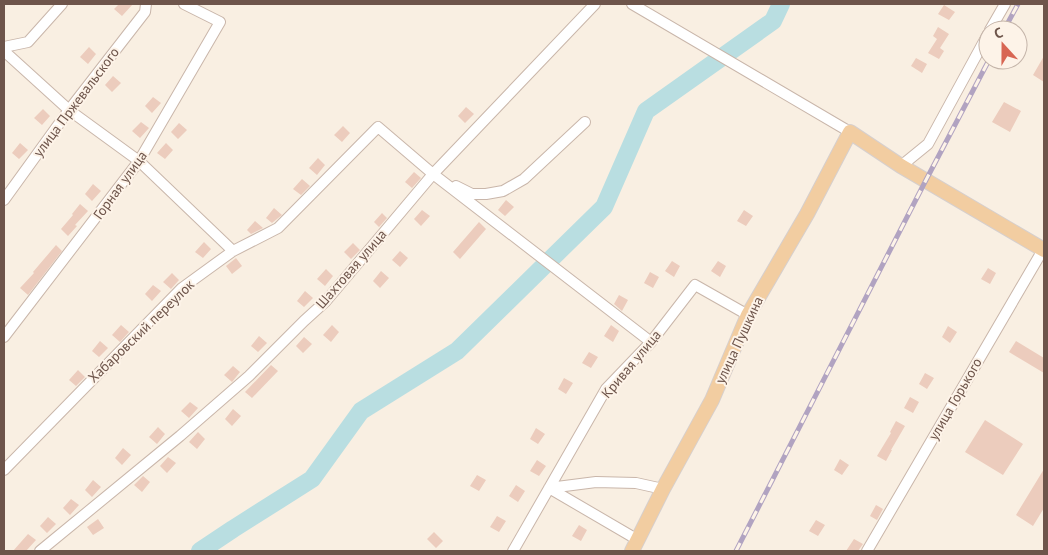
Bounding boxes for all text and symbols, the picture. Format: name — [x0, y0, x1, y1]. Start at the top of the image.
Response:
north arrow — [978, 20, 1028, 70]
text: С — [991, 23, 1005, 43]
street label: улица Пржевальского — [29, 44, 123, 160]
street label: Горная улица — [89, 147, 151, 223]
street label: Шахтовая улица — [312, 226, 390, 312]
street label: Хабаровский переулок — [84, 275, 198, 386]
street label: улица Пушкина — [711, 293, 767, 387]
street label: Кривая улица — [597, 326, 665, 402]
street label: улица Горького — [924, 355, 986, 443]

